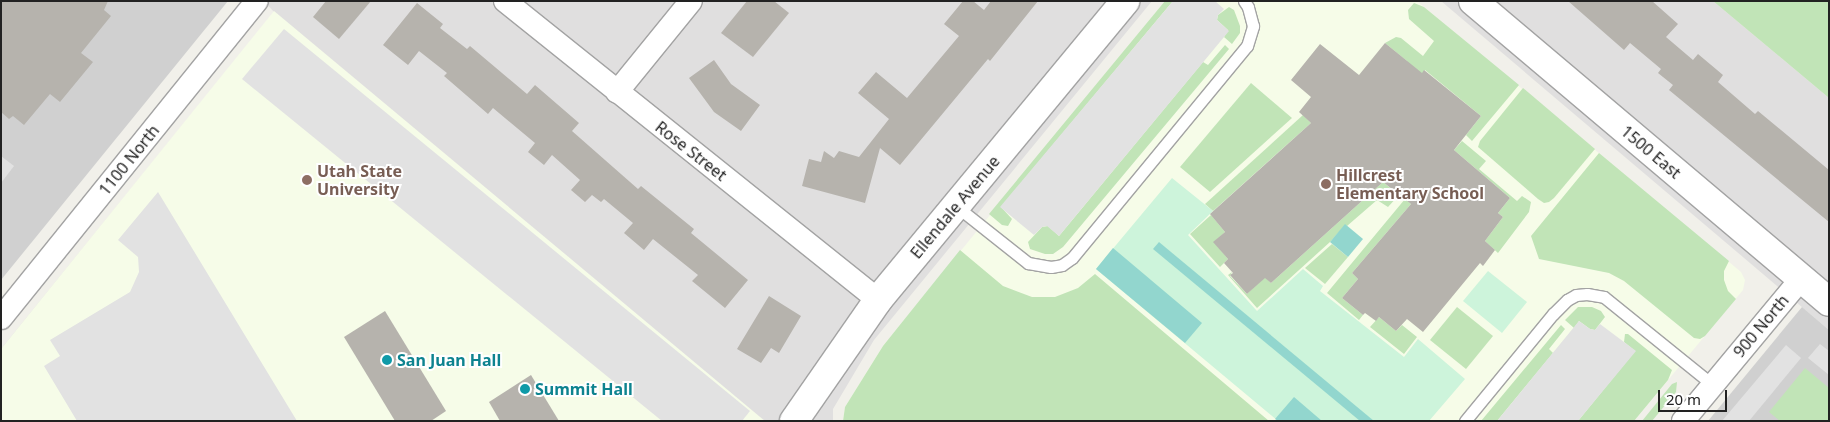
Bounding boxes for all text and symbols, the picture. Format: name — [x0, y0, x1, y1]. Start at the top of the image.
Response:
street label: Rose Street — [652, 117, 730, 185]
street label: 1100 North — [95, 121, 163, 199]
street label: 1500 East — [1617, 121, 1685, 183]
street label: Ellendale Avenue — [906, 152, 1004, 262]
place label: Utah State University — [317, 161, 402, 199]
place label: Hillcrest Elementary School — [1336, 165, 1484, 203]
marker: Utah State University — [301, 174, 313, 186]
marker: Hillcrest Elementary School — [1320, 178, 1332, 190]
street label: 900 North — [1729, 291, 1793, 361]
place label: San Juan Hall — [397, 350, 501, 370]
marker: San Juan Hall — [381, 354, 393, 366]
place label: Summit Hall — [535, 379, 633, 399]
scale bar — [1660, 380, 1729, 412]
marker: Summit Hall — [519, 383, 531, 395]
text: 20 m — [1666, 389, 1701, 409]

